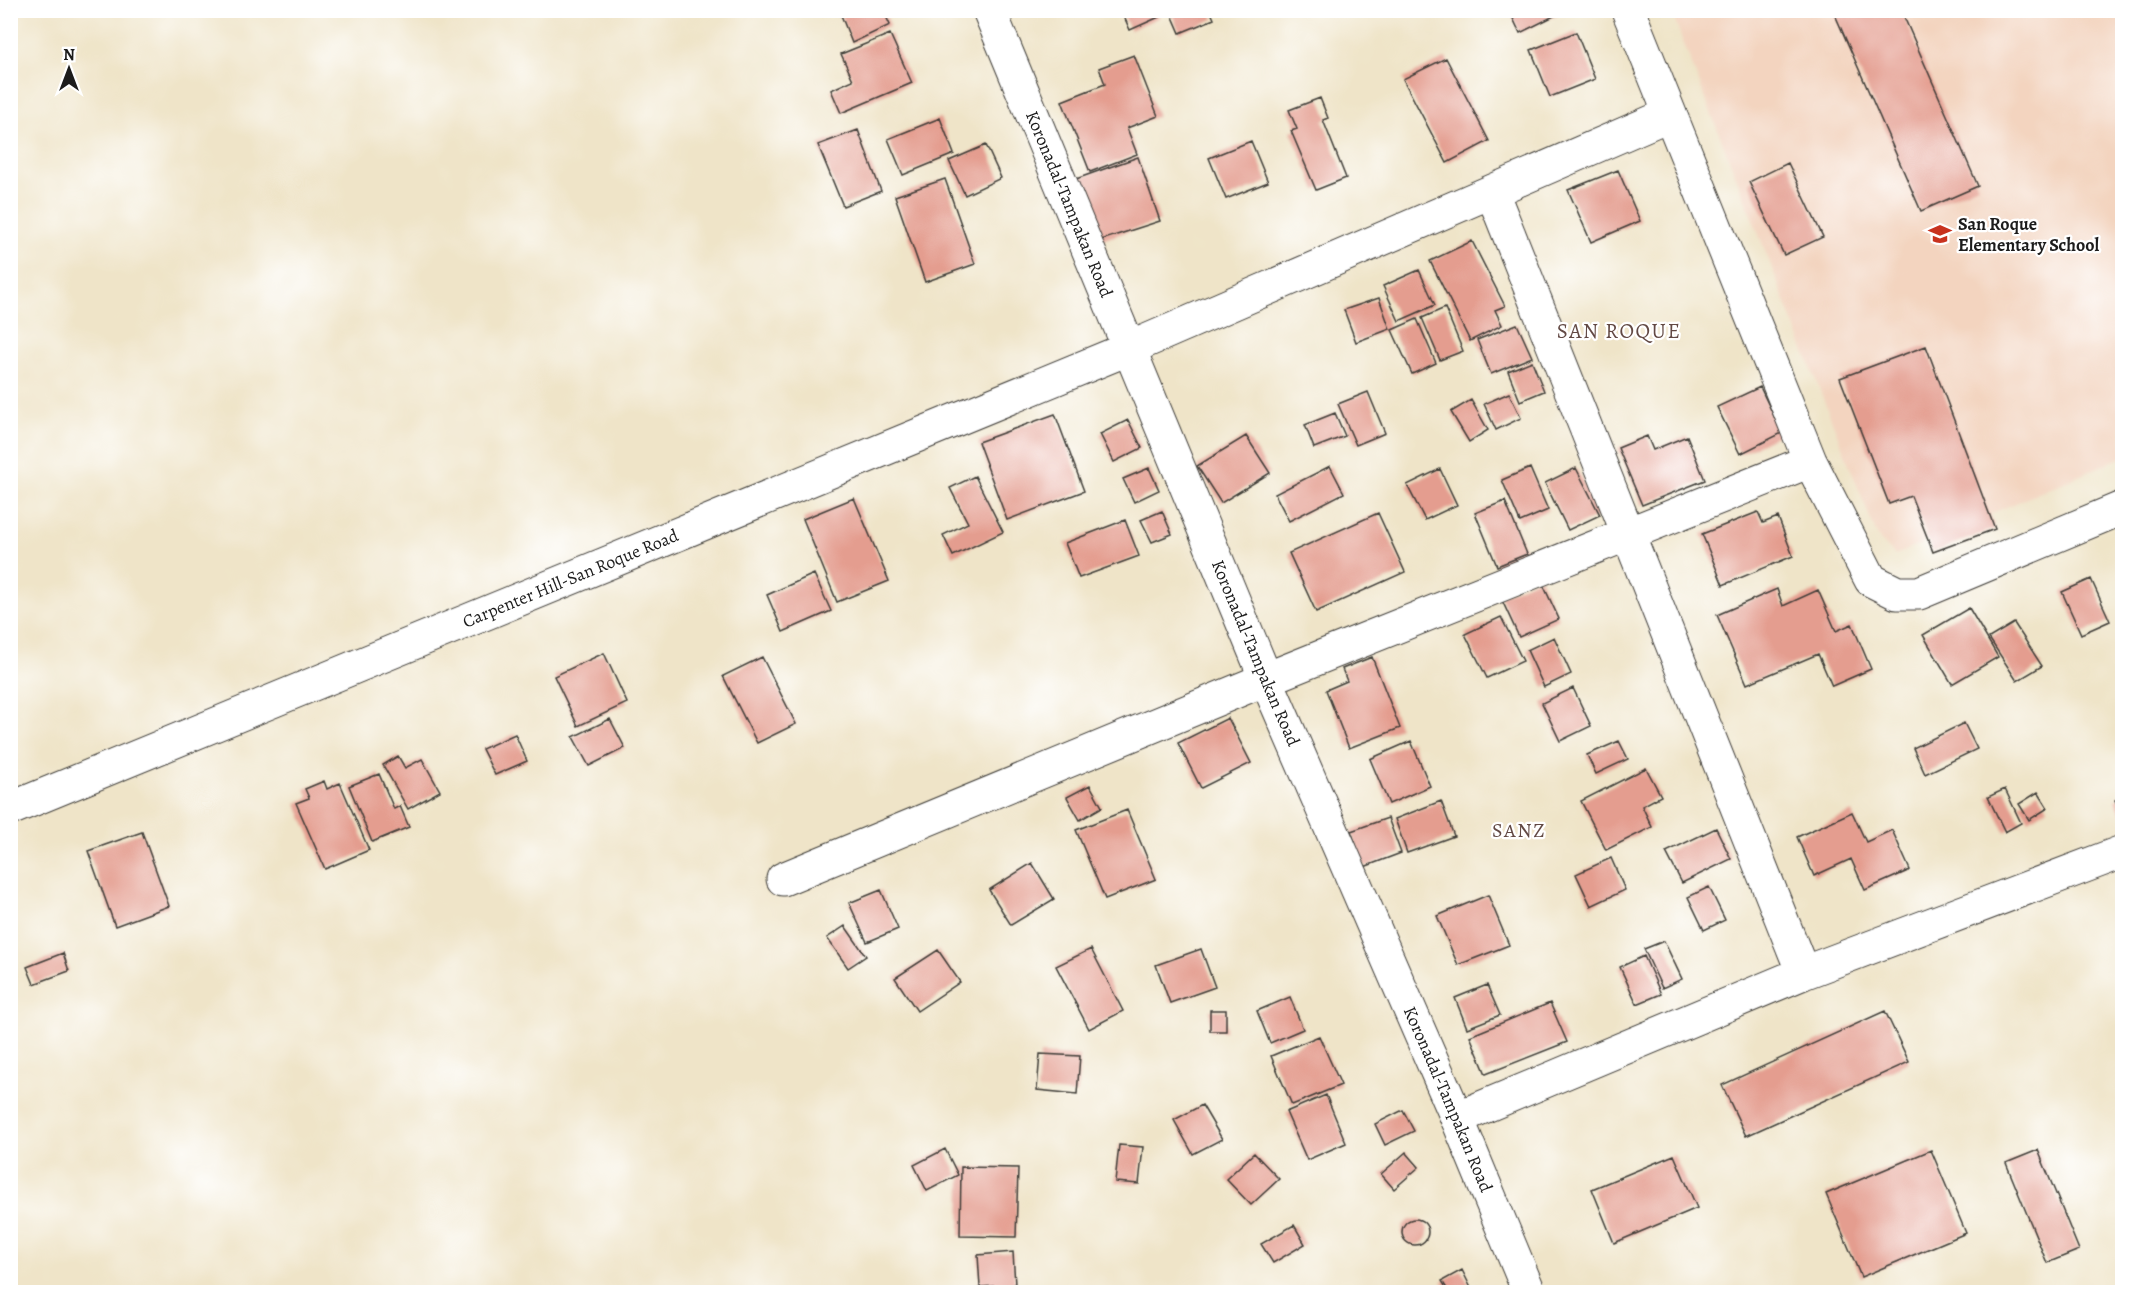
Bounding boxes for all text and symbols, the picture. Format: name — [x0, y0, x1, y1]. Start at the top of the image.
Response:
north arrow — [39, 39, 99, 99]
text: N — [63, 44, 75, 66]
street label: Koronadal-Tampakan Road — [1020, 107, 1119, 301]
place label: San Roque Elementary School — [1958, 212, 2100, 257]
school or university icon: San Roque Elementary School — [1927, 221, 1953, 247]
district label: SAN ROQUE — [1557, 317, 1681, 345]
street label: Carpenter Hill-San Roque Road — [459, 523, 682, 633]
street label: Koronadal-Tampakan Road — [1206, 556, 1306, 750]
district label: SANZ — [1492, 817, 1546, 844]
street label: Koronadal-Tampakan Road — [1398, 1002, 1498, 1196]

